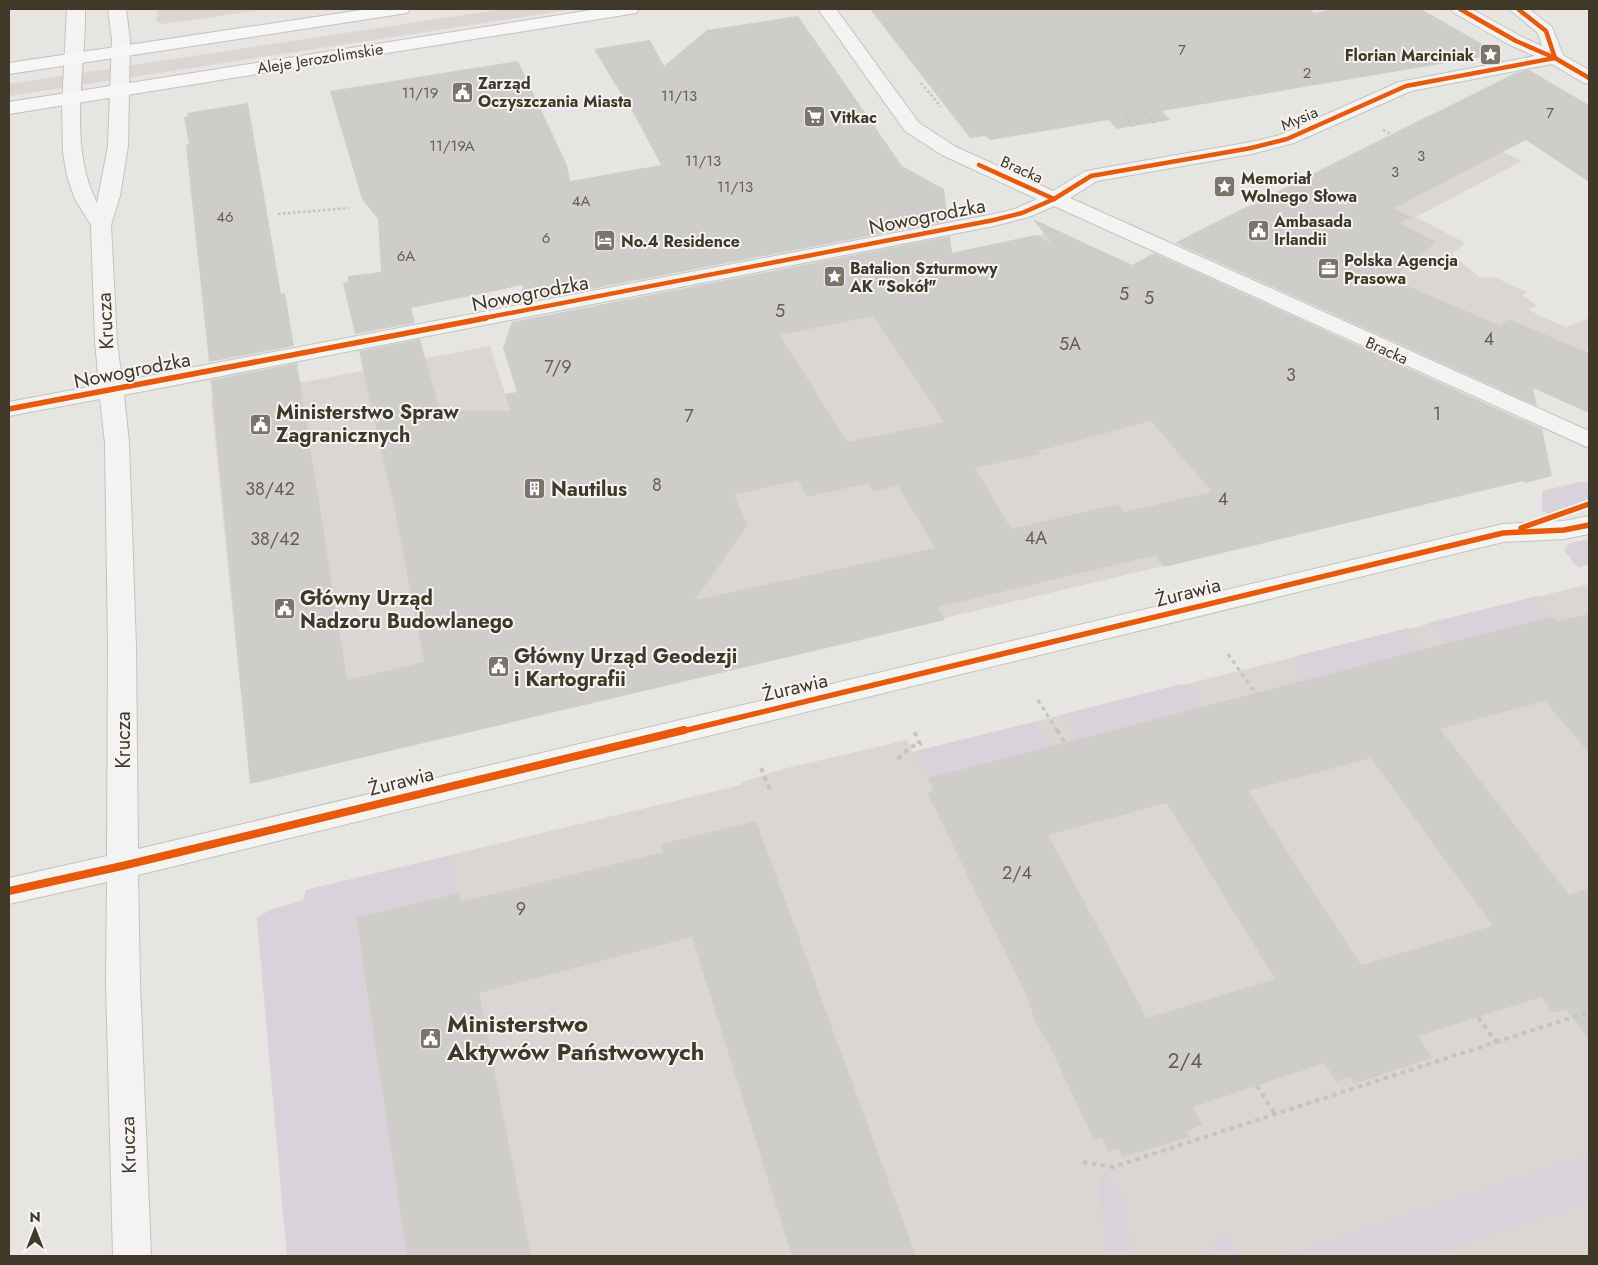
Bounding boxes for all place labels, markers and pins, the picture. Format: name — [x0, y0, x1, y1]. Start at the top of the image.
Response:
place icon: Florian Marciniak — [1478, 43, 1502, 67]
place label: Florian Marciniak — [1345, 44, 1475, 67]
place label: Zarząd Oczyszczania Miasta — [478, 72, 632, 113]
public building icon: Zarząd Oczyszczania Miasta — [450, 80, 474, 104]
supermarket icon: Vitkac — [802, 105, 826, 129]
place label: Vitkac — [829, 106, 877, 129]
place label: Memoriał Wolnego Słowa — [1241, 167, 1357, 208]
place icon: Memoriał Wolnego Słowa — [1213, 175, 1237, 199]
place label: Ambasada Irlandii — [1273, 210, 1352, 251]
public building icon: Ambasada Irlandii — [1246, 218, 1270, 242]
hotel icon: No.4 Residence — [593, 229, 617, 253]
place label: No.4 Residence — [621, 230, 740, 253]
place label: Polska Agencja Prasowa — [1344, 249, 1458, 290]
place label: Batalion Szturmowy AK "Sokół" — [849, 257, 998, 298]
office icon: Polska Agencja Prasowa — [1316, 257, 1340, 281]
place icon: Batalion Szturmowy AK "Sokół" — [822, 265, 846, 289]
place label: Ministerstwo Spraw Zagranicznych — [276, 398, 459, 450]
public building icon: Ministerstwo Spraw Zagranicznych — [248, 412, 272, 436]
place label: Nautilus — [551, 475, 627, 504]
building icon: Nautilus — [523, 477, 547, 501]
place label: Główny Urząd Nadzoru Budowlanego — [300, 584, 514, 636]
public building icon: Główny Urząd Nadzoru Budowlanego — [272, 597, 296, 621]
place label: Główny Urząd Geodezji i Kartografii — [514, 642, 737, 694]
public building icon: Główny Urząd Geodezji i Kartografii — [486, 655, 510, 679]
place label: Ministerstwo Aktywów Państwowych — [446, 1006, 704, 1069]
public building icon: Ministerstwo Aktywów Państwowych — [419, 1026, 443, 1050]

